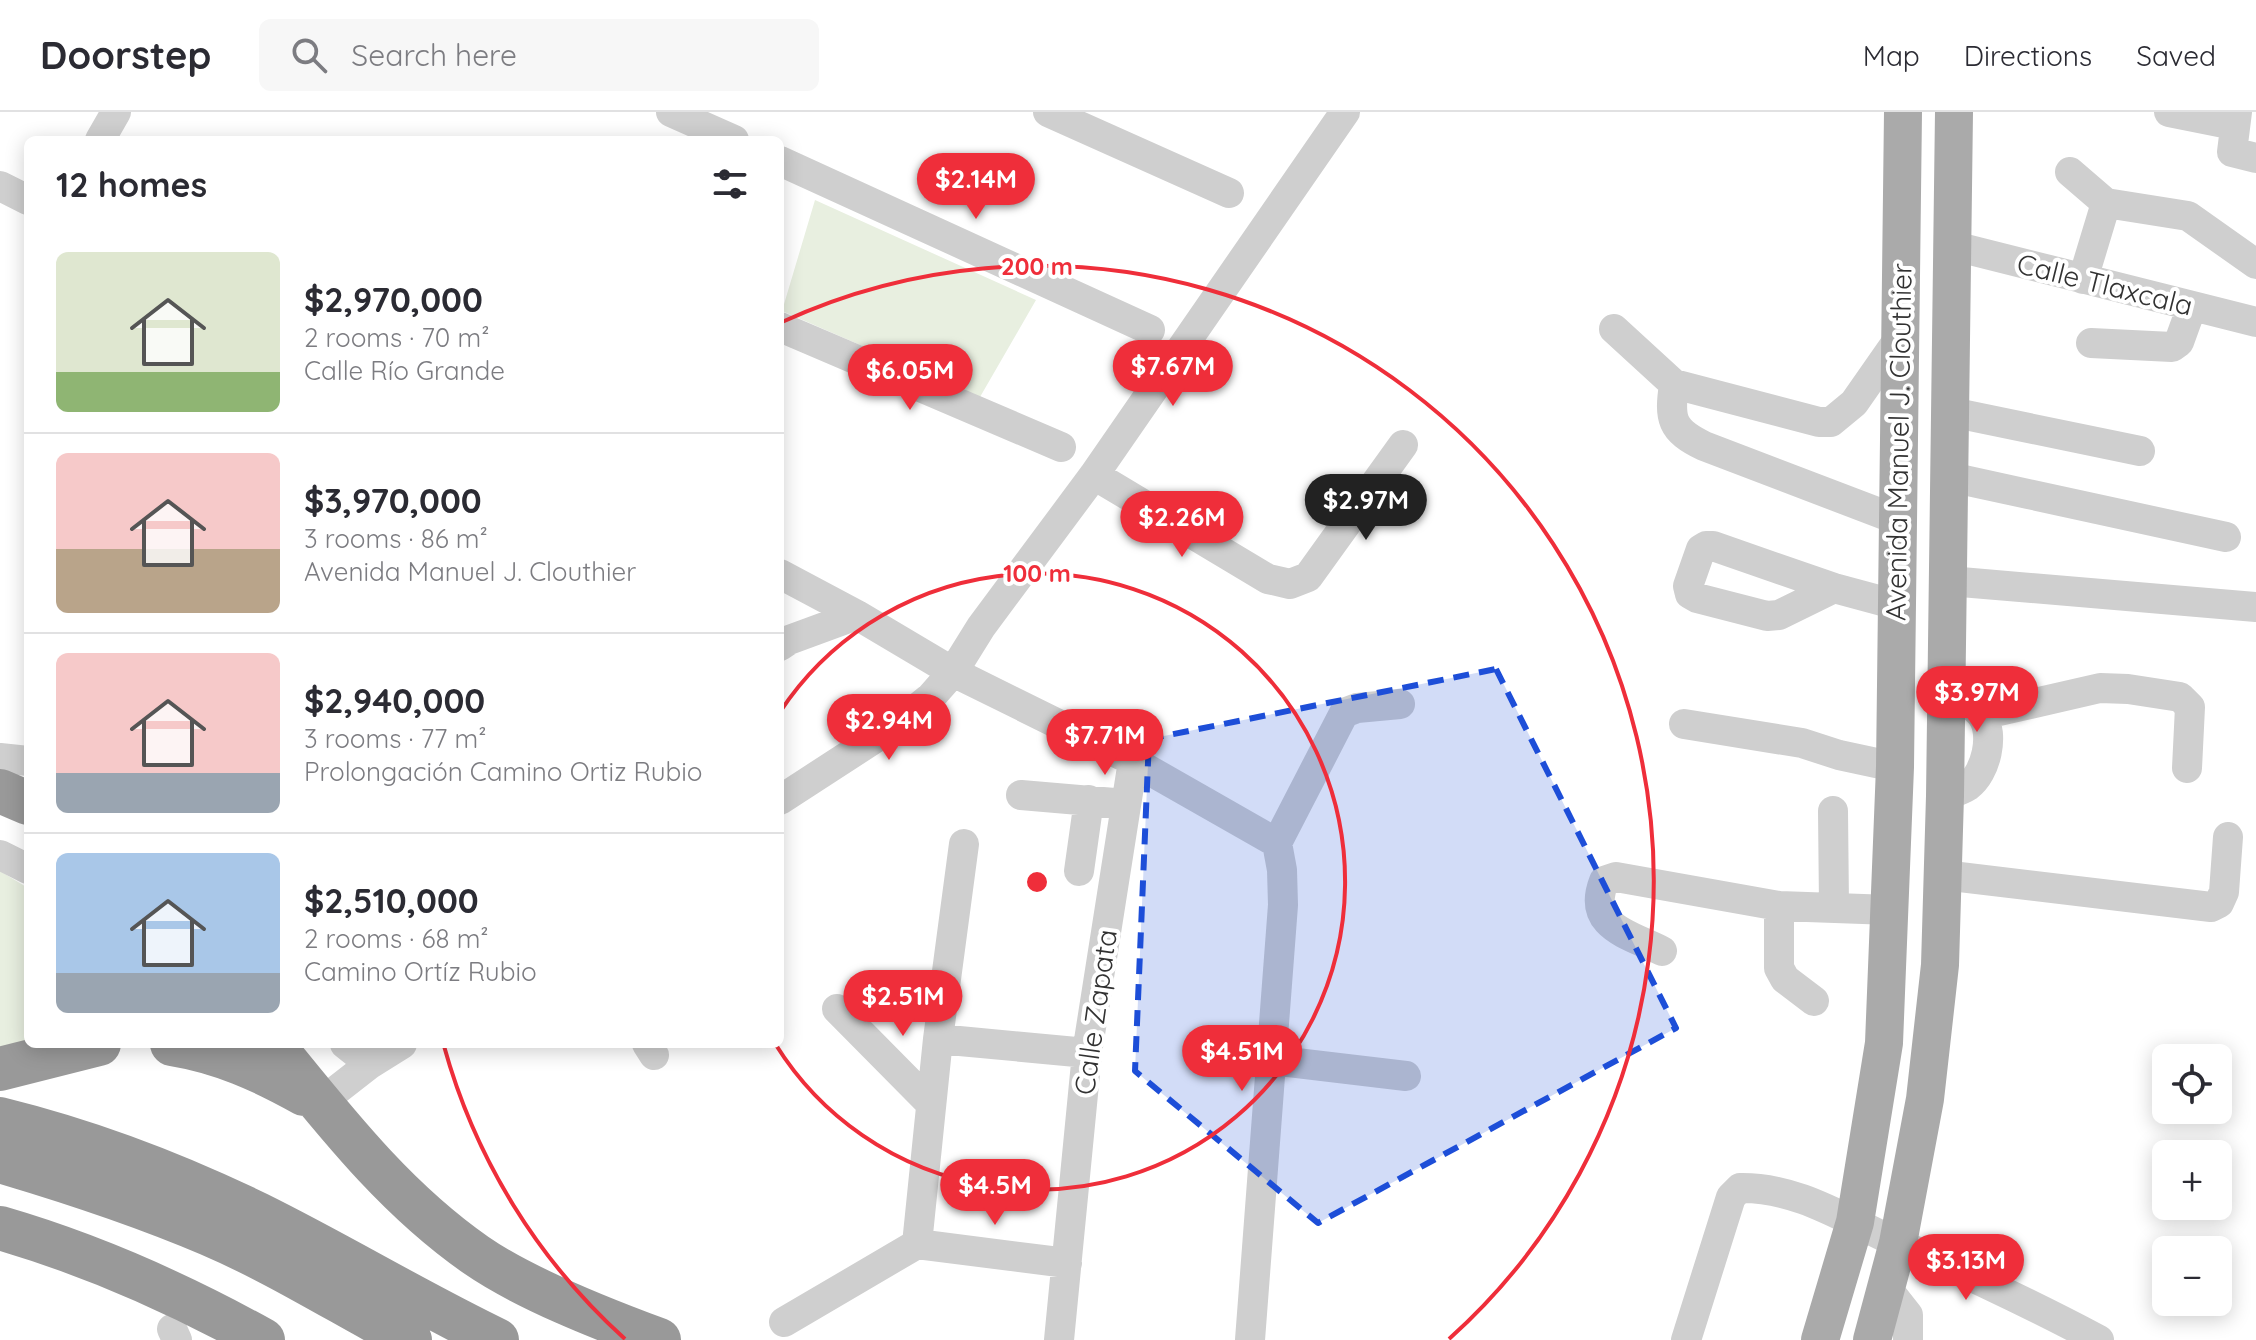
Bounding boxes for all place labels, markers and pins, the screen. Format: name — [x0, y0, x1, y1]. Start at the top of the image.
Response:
pin: $2.14M — [911, 153, 1041, 221]
pin: $7.67M — [1108, 340, 1238, 408]
pin: $6.05M — [845, 344, 975, 412]
pin: $2.97M — [1301, 474, 1431, 542]
pin: $2.26M — [1117, 491, 1247, 559]
pin: $3.97M — [1912, 666, 2042, 734]
pin: $2.94M — [824, 694, 954, 762]
pin: $7.71M — [1040, 709, 1170, 777]
centre of rings — [1023, 868, 1051, 896]
pin: $2.51M — [838, 970, 968, 1038]
pin: $4.51M — [1177, 1025, 1307, 1093]
pin: $4.5M — [939, 1159, 1051, 1227]
pin: $3.13M — [1901, 1234, 2031, 1302]

